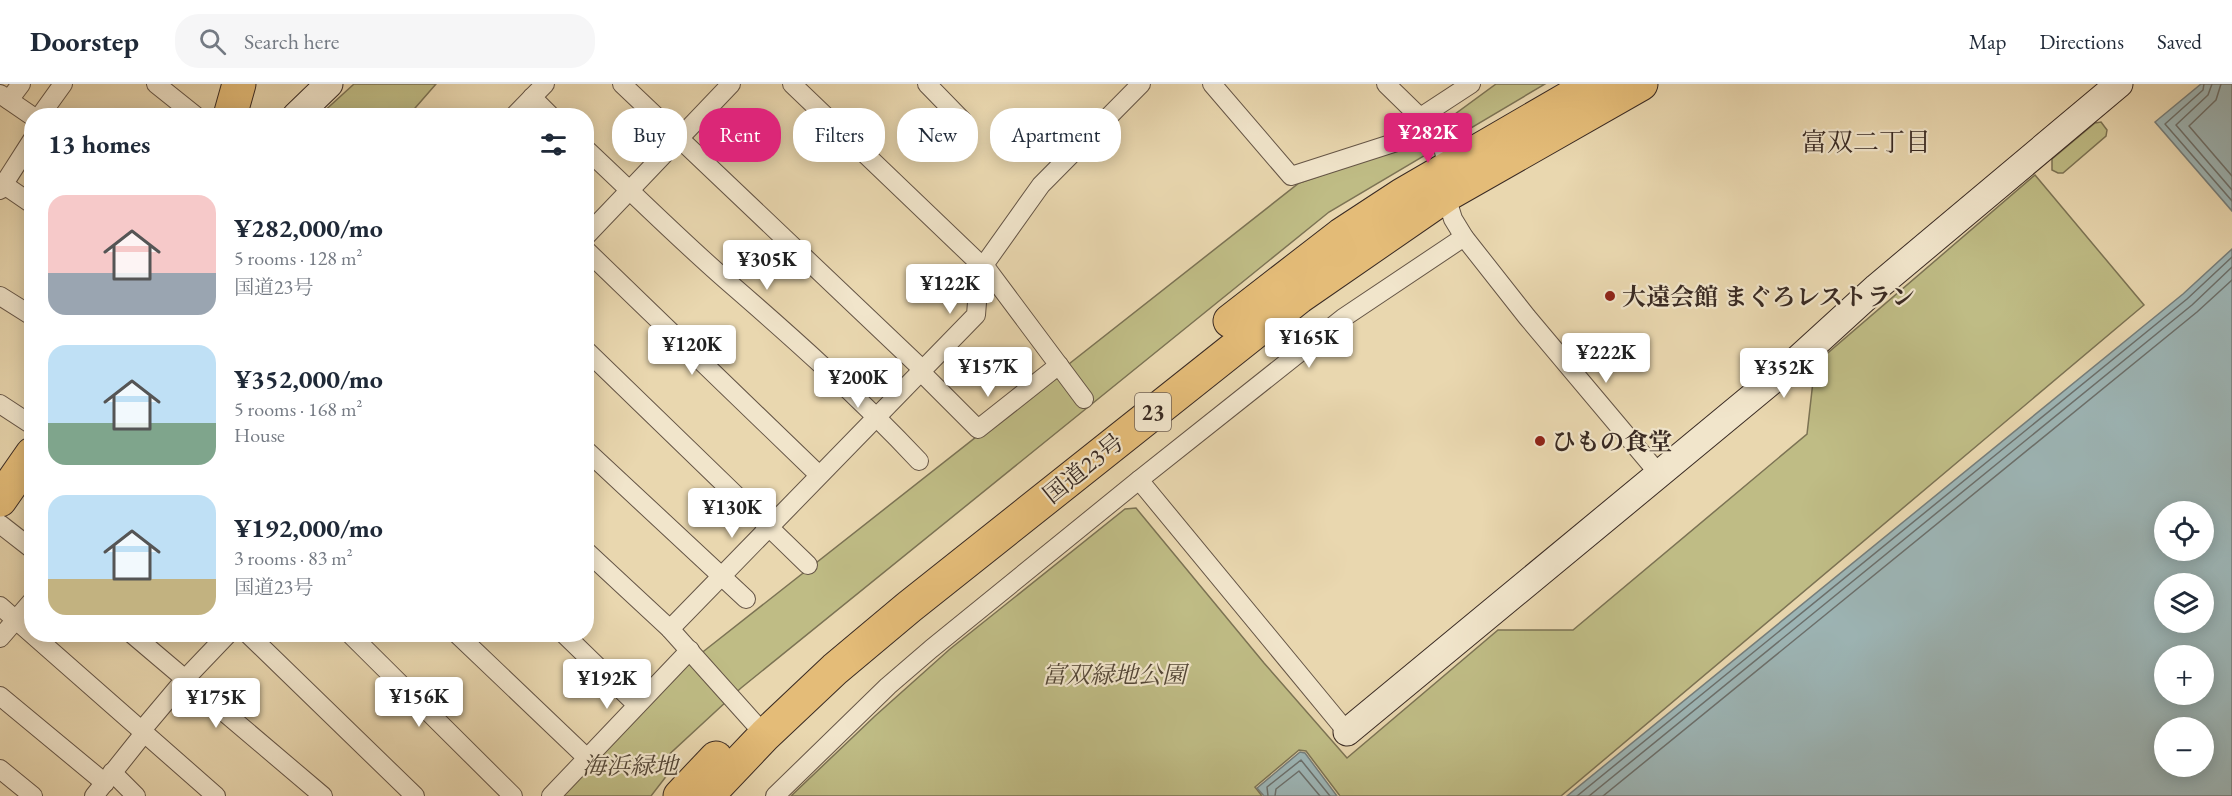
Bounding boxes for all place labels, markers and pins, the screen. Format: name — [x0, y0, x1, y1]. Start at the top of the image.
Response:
pin: ¥282K — [1386, 113, 1470, 164]
pin: ¥305K — [725, 240, 809, 291]
pin: ¥122K — [908, 264, 992, 315]
place label: 大遠会館 まぐろレストラン — [1622, 281, 1915, 312]
marker: 大遠会館 まぐろレストラン — [1603, 289, 1617, 303]
pin: ¥165K — [1267, 318, 1351, 369]
pin: ¥120K — [650, 325, 734, 376]
pin: ¥222K — [1564, 333, 1648, 384]
pin: ¥157K — [946, 347, 1030, 398]
pin: ¥352K — [1742, 348, 1826, 399]
pin: ¥200K — [816, 358, 900, 409]
place label: ひもの食堂 — [1552, 426, 1672, 457]
marker: ひもの食堂 — [1533, 434, 1547, 448]
pin: ¥130K — [690, 488, 774, 539]
pin: ¥192K — [565, 659, 649, 710]
pin: ¥156K — [377, 677, 461, 728]
pin: ¥175K — [174, 678, 258, 729]

